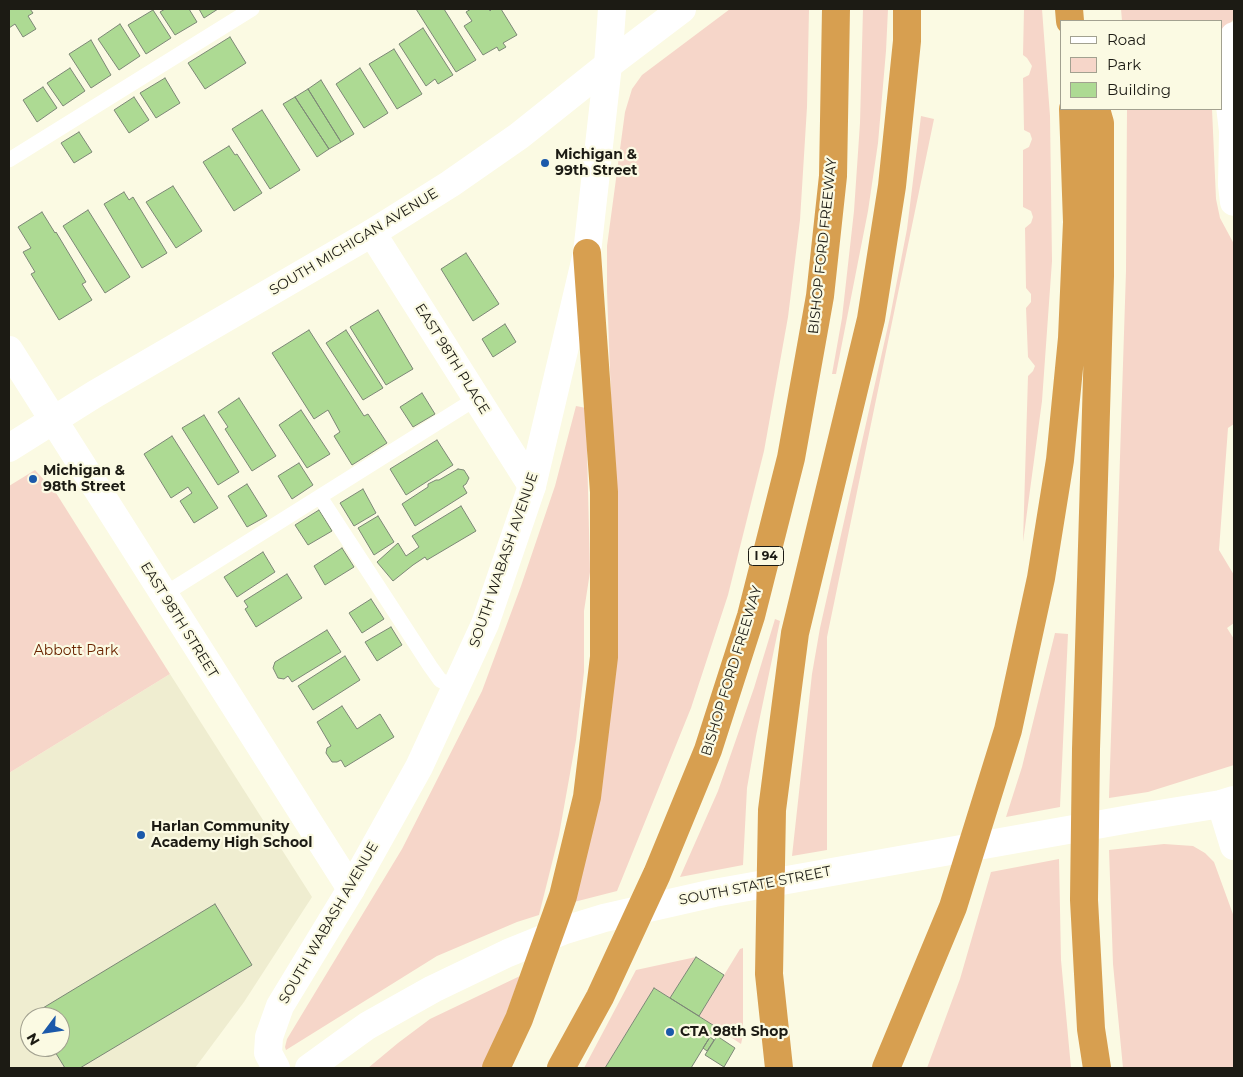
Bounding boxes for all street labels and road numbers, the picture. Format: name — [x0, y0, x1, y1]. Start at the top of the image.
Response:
street label: BISHOP FORD FREEWAY — [805, 157, 841, 335]
street label: SOUTH MICHIGAN AVENUE — [267, 185, 441, 299]
street label: EAST 98TH PLACE — [411, 301, 493, 417]
street label: SOUTH WABASH AVENUE — [466, 470, 542, 650]
road number: I 94 — [748, 546, 784, 566]
street label: EAST 98TH STREET — [137, 559, 221, 681]
street label: BISHOP FORD FREEWAY — [698, 584, 766, 758]
street label: SOUTH WABASH AVENUE — [276, 839, 382, 1007]
street label: SOUTH STATE STREET — [678, 863, 832, 909]

